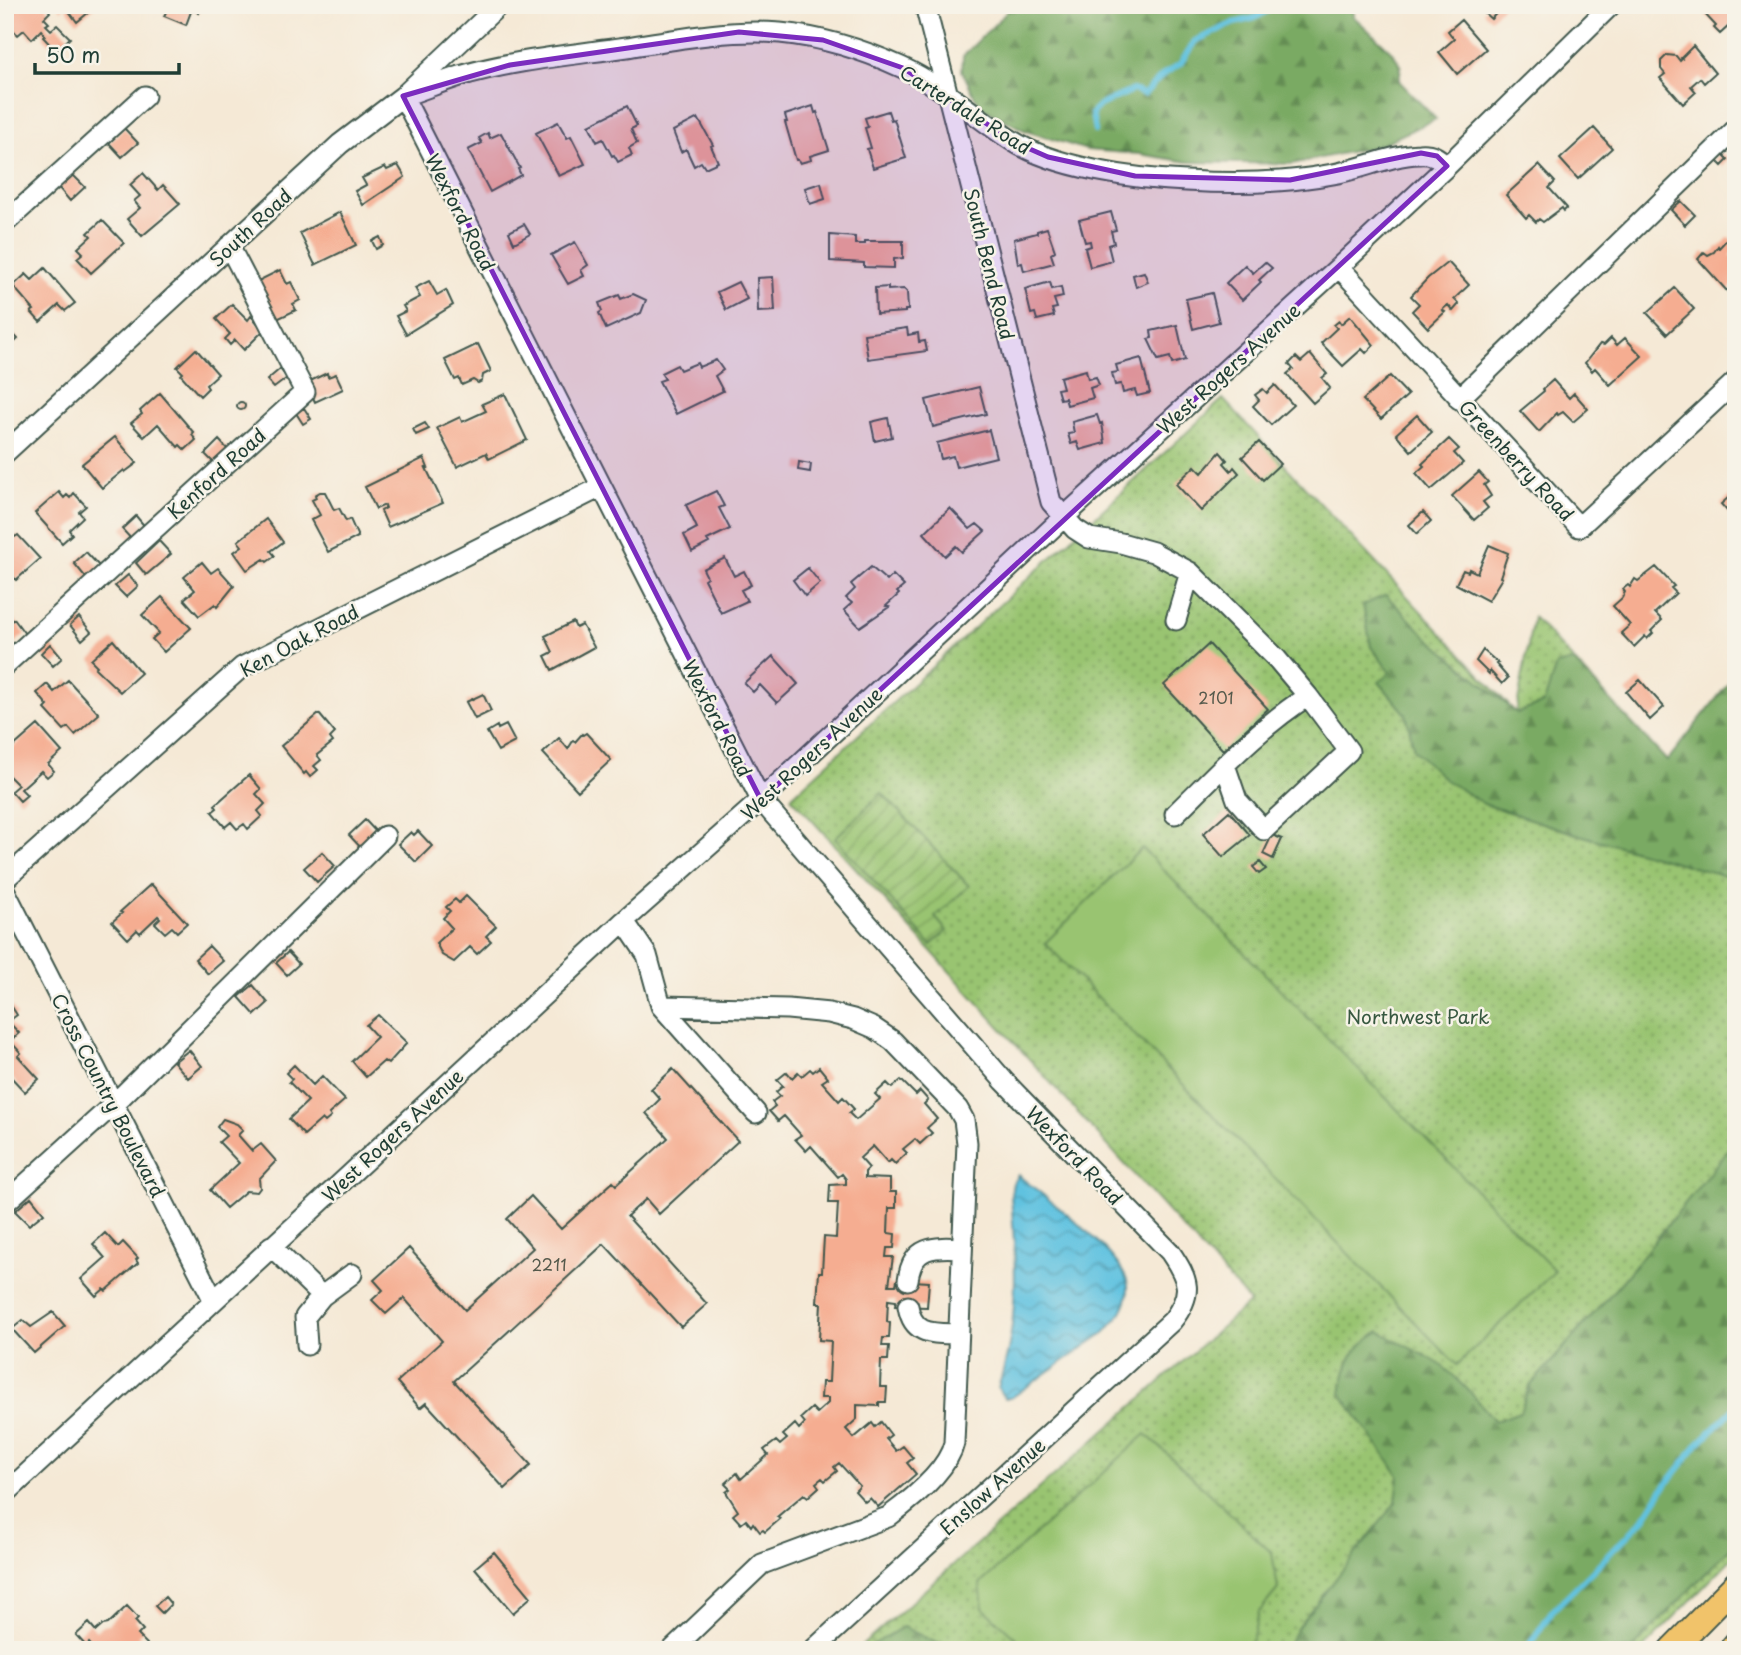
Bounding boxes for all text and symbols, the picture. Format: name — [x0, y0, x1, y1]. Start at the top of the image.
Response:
scale bar — [35, 32, 178, 76]
text: 50 m — [46, 38, 100, 70]
street label: Carterdale Road — [895, 57, 1037, 161]
street label: Wexford Road — [419, 149, 503, 275]
street label: South Road — [203, 181, 297, 273]
street label: South Bend Road — [958, 186, 1022, 342]
street label: West Rogers Avenue — [1150, 296, 1306, 440]
street label: Greenberry Road — [1453, 393, 1581, 527]
street label: Kenford Road — [160, 421, 272, 525]
street label: Ken Oak Road — [235, 597, 363, 683]
street label: Wexford Road — [676, 655, 760, 781]
street label: West Rogers Avenue — [734, 680, 888, 826]
house number: 2101 — [1198, 685, 1234, 709]
street label: Cross Country Boulevard — [45, 988, 173, 1202]
park label: Northwest Park — [1346, 1002, 1490, 1030]
street label: West Rogers Avenue — [315, 1062, 469, 1208]
street label: Wexford Road — [1020, 1099, 1130, 1211]
house number: 2211 — [531, 1252, 567, 1276]
street label: Enslow Avenue — [933, 1431, 1051, 1541]

